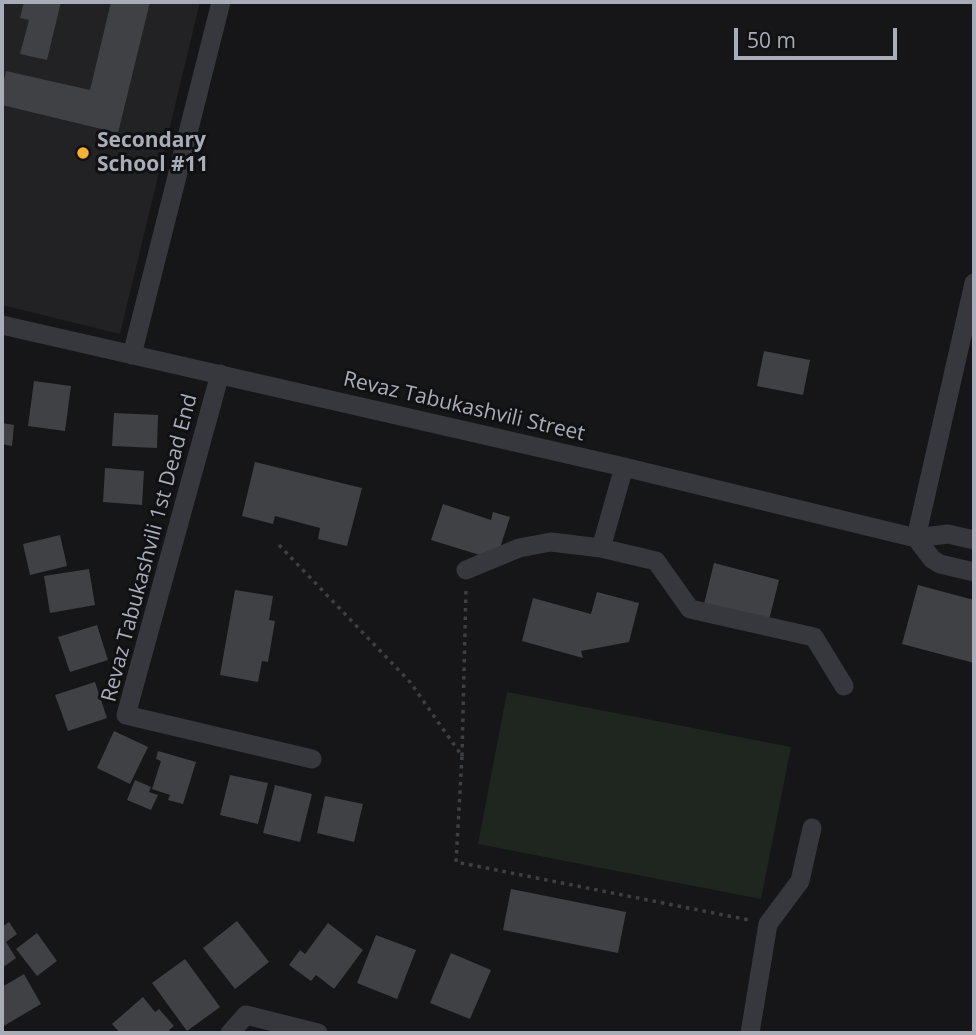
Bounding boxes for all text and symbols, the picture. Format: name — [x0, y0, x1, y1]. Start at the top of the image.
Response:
scale bar — [738, 14, 901, 58]
text: 50 m — [747, 26, 796, 54]
place label: Secondary School #11 — [97, 128, 209, 178]
marker: Secondary School #11 — [75, 145, 91, 161]
street label: Revaz Tabukashvili Street — [341, 367, 587, 447]
street label: Revaz Tabukashvili 1st Dead End — [97, 391, 203, 705]

